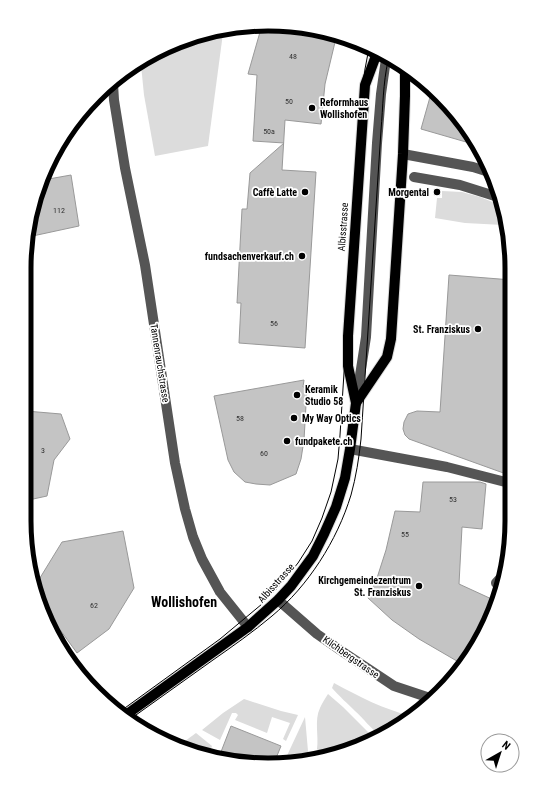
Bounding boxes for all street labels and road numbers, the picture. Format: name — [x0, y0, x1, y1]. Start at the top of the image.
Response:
street label: Albisstrasse — [336, 202, 350, 252]
street label: Tannenrauchstrasse — [148, 323, 172, 403]
street label: Albisstrasse — [256, 561, 297, 605]
street label: Kilchbergstrasse — [321, 634, 381, 681]

